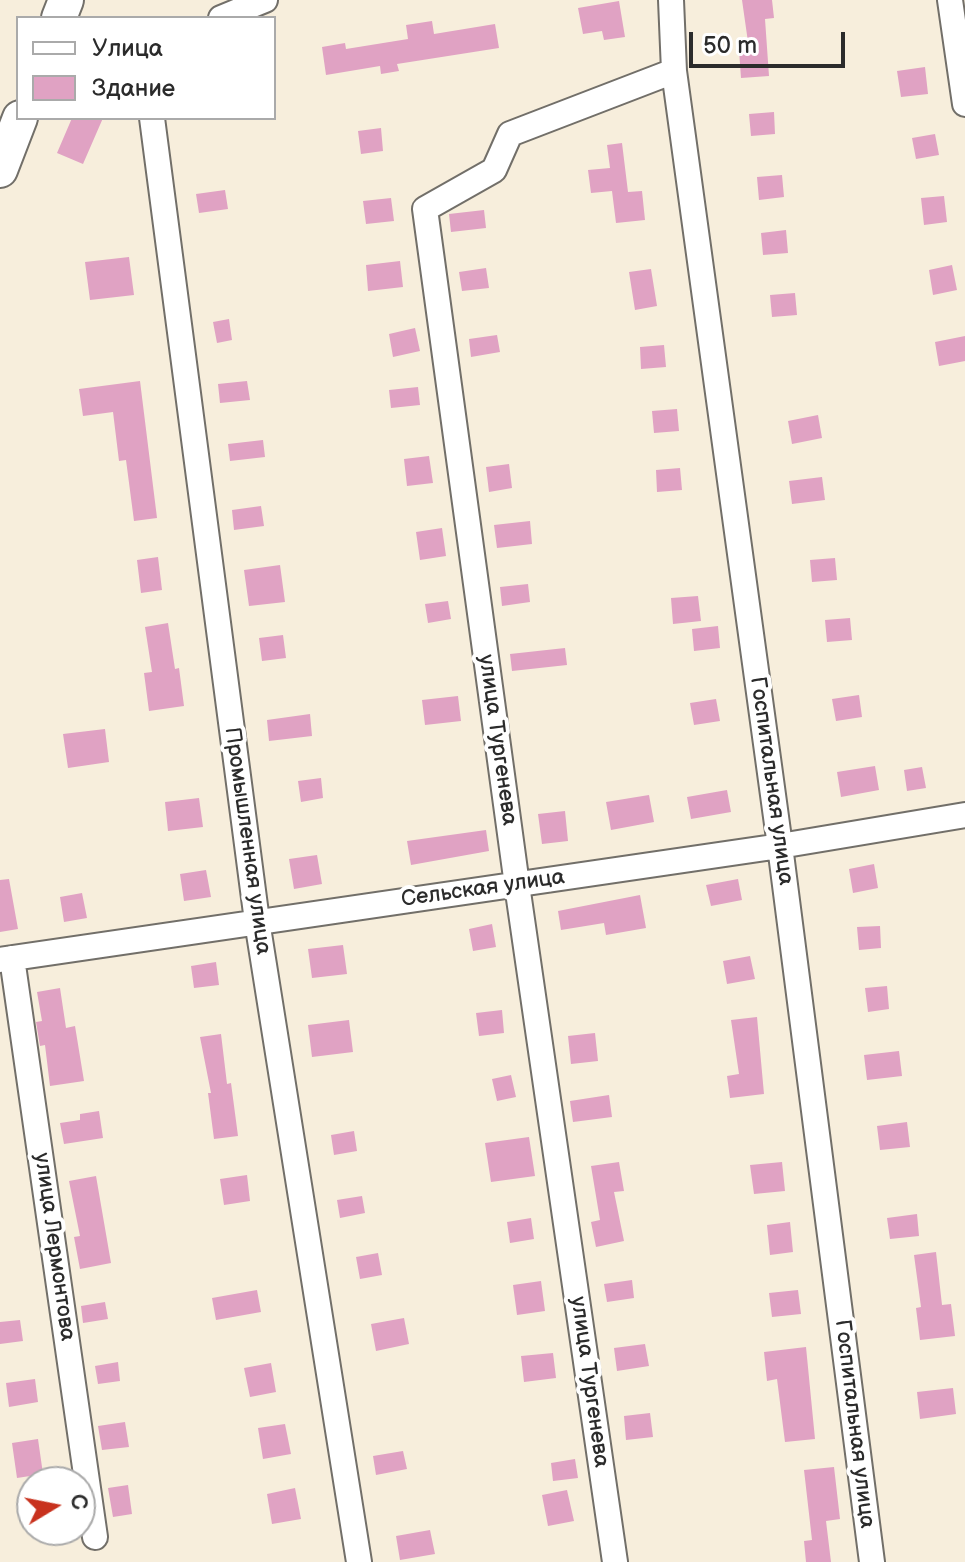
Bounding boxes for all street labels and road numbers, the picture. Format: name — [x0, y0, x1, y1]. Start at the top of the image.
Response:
street label: улица Тургенева — [472, 653, 522, 827]
street label: Госпитальная улица — [743, 675, 799, 887]
street label: Промышленная улица — [218, 726, 276, 956]
street label: Сельская улица — [400, 864, 566, 914]
street label: улица Лермонтова — [28, 1151, 80, 1343]
street label: улица Тургенева — [564, 1295, 614, 1469]
street label: Госпитальная улица — [828, 1318, 880, 1530]

